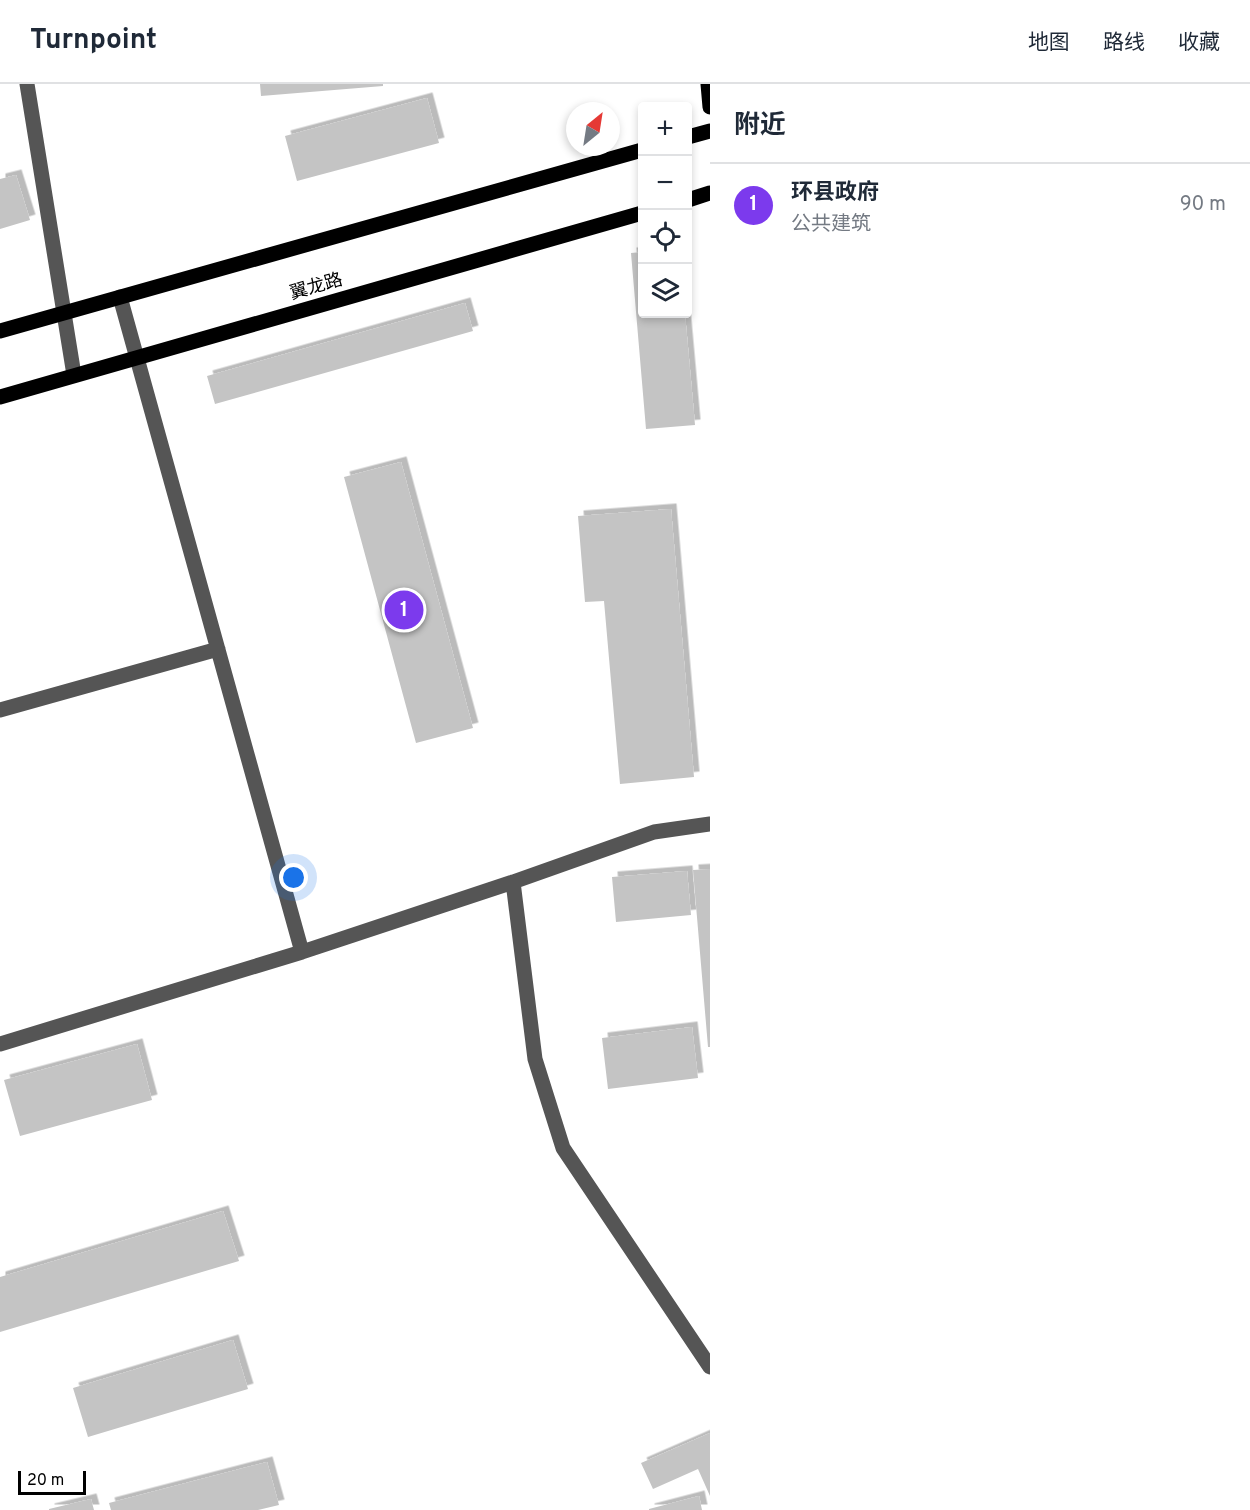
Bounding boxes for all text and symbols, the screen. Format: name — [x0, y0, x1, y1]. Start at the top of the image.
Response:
text: Turnpoint — [30, 23, 157, 59]
text: 地图 — [1028, 30, 1070, 57]
text: 路线 — [1103, 30, 1145, 57]
text: 收藏 — [1178, 30, 1220, 57]
north arrow — [566, 102, 620, 156]
map controls — [638, 102, 692, 318]
button: + — [638, 102, 692, 156]
text: 附近 — [734, 110, 786, 143]
button: − — [638, 156, 692, 210]
text: 环县政府 — [791, 180, 879, 207]
text: 1 — [750, 192, 758, 218]
text: 90 m — [1180, 192, 1226, 218]
button: locate — [638, 210, 692, 264]
text: 公共建筑 — [791, 212, 871, 238]
button: layers — [638, 264, 692, 318]
street label: 翼龙路 — [287, 269, 346, 306]
pin: 1 — [384, 588, 424, 632]
your location — [279, 863, 308, 892]
scale bar — [18, 1468, 86, 1496]
text: 20 m — [27, 1471, 64, 1491]

